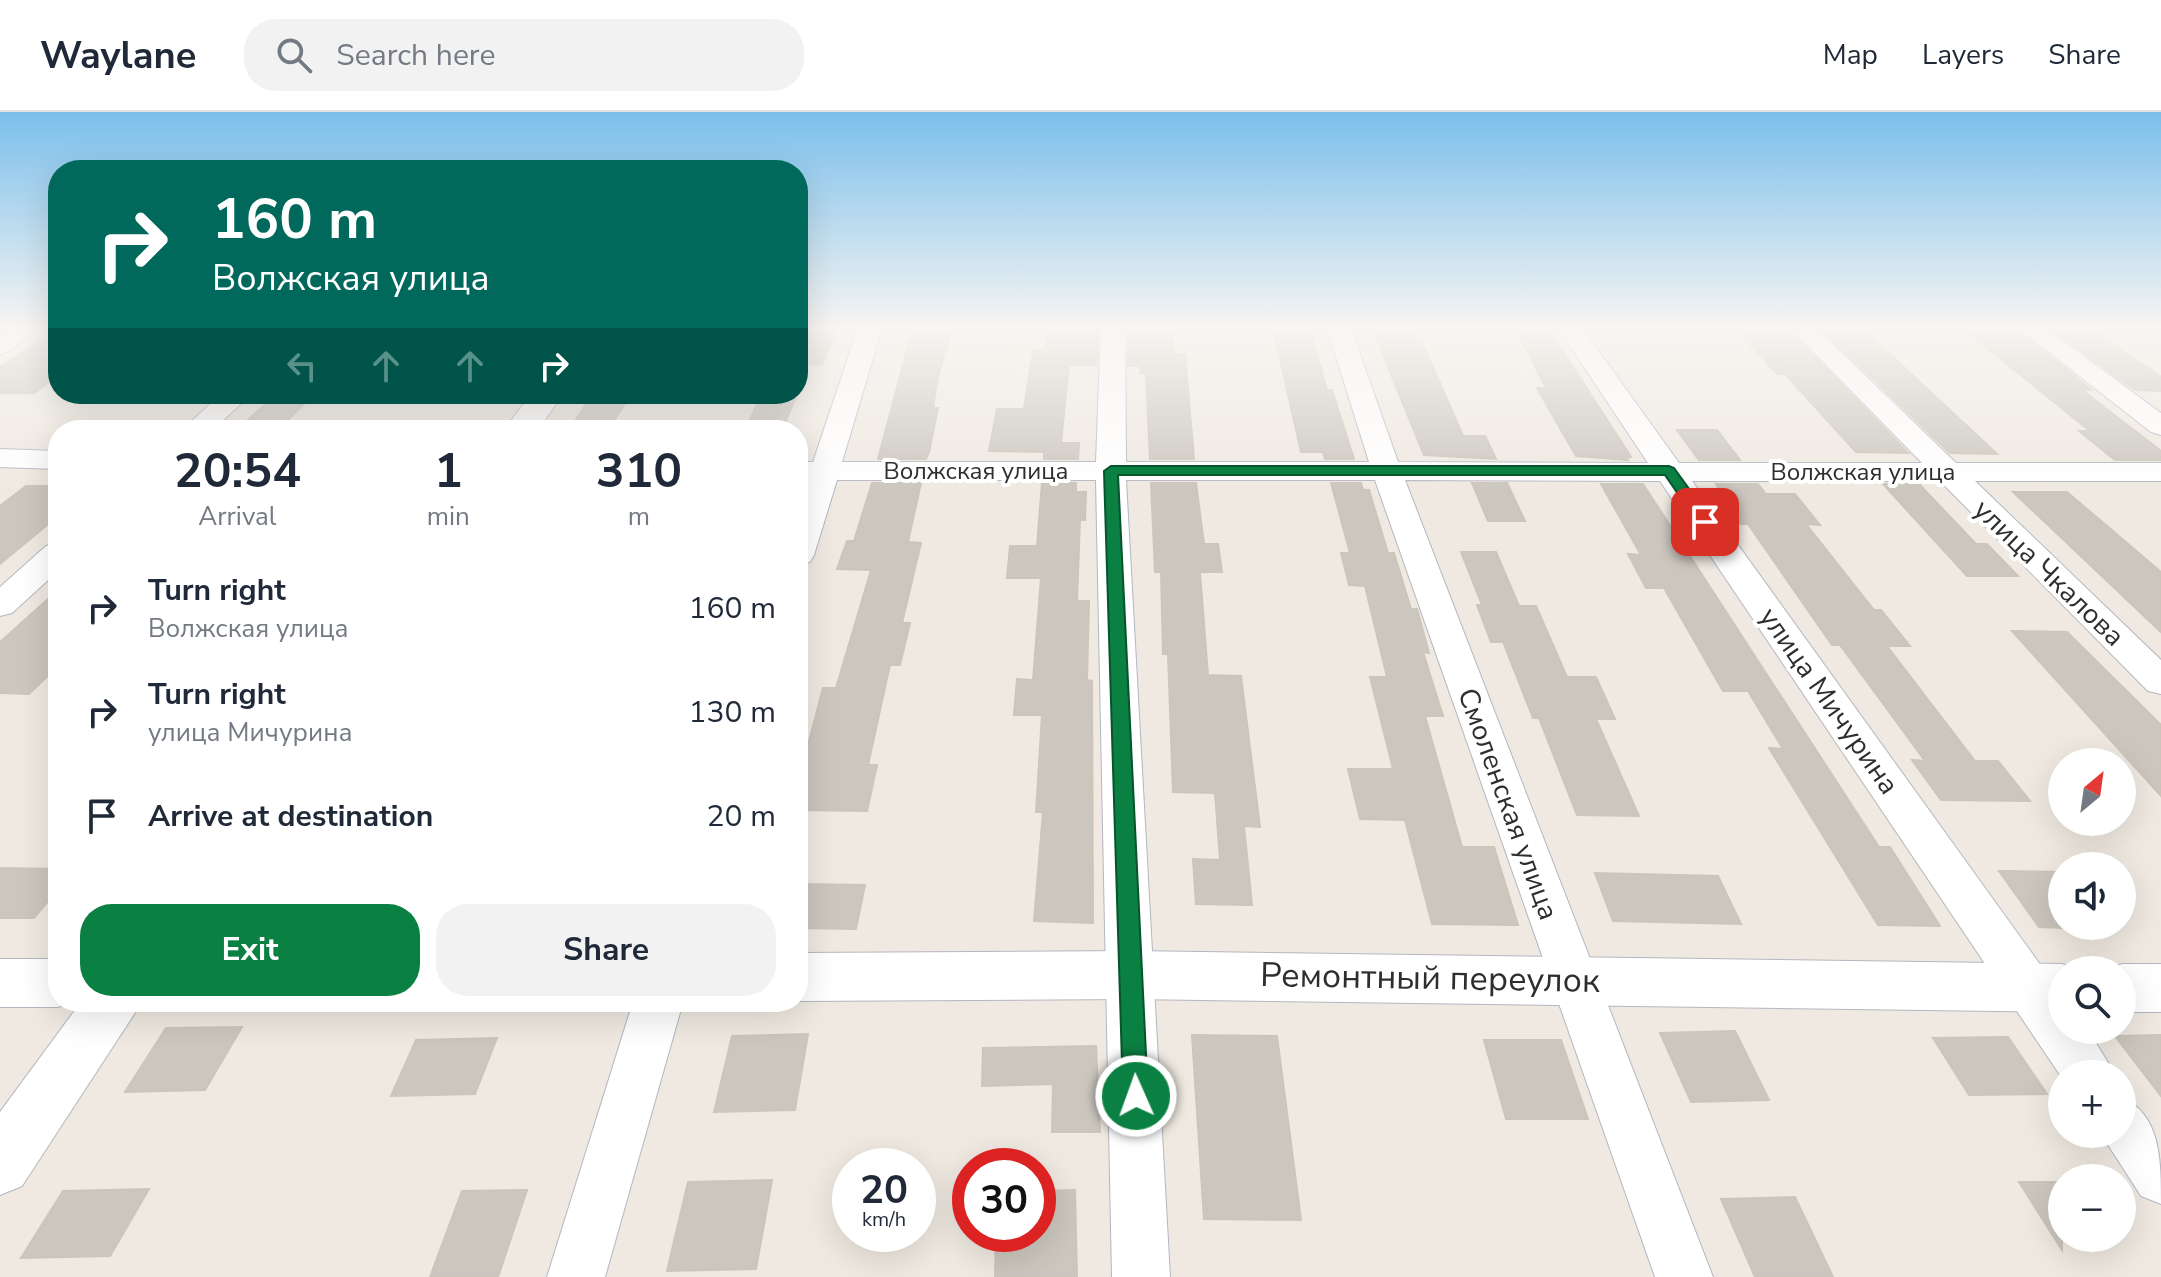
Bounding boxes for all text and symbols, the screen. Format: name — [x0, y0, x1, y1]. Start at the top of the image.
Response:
search box — [244, 19, 804, 91]
text: Waylane — [40, 30, 196, 81]
icon: search — [272, 33, 316, 77]
text: Search here — [336, 35, 495, 76]
text: Map — [1823, 36, 1878, 74]
text: Layers — [1922, 36, 2004, 74]
text: Share — [2048, 36, 2121, 74]
text: 160 m — [212, 181, 377, 258]
icon: right — [80, 192, 184, 296]
text: Волжская улица — [212, 254, 490, 303]
icon: left — [280, 344, 324, 388]
icon: ahead — [364, 344, 408, 388]
icon: ahead — [448, 344, 492, 388]
icon: right — [532, 344, 576, 388]
text: 20:54 — [174, 438, 301, 504]
text: 1 — [434, 438, 463, 504]
text: 310 — [596, 438, 682, 504]
street label: Волжская улица — [883, 455, 1069, 487]
street label: Волжская улица — [1770, 456, 1956, 488]
pin — [1671, 488, 1739, 556]
street label: улица Чкалова — [1965, 491, 2133, 655]
text: Arrival — [198, 499, 277, 534]
text: min — [427, 499, 470, 534]
text: m — [628, 499, 650, 534]
icon: arrive — [1683, 500, 1727, 544]
text: Turn right — [148, 570, 286, 611]
icon: right — [80, 586, 124, 630]
text: 160 m — [689, 588, 776, 629]
street label: улица Мичурина — [1750, 600, 1908, 802]
text: Волжская улица — [148, 611, 349, 646]
text: Turn right — [148, 674, 286, 715]
street label: Смоленская улица — [1448, 683, 1568, 925]
icon: right — [80, 690, 124, 734]
text: 130 m — [689, 692, 776, 733]
text: улица Мичурина — [148, 715, 352, 750]
north arrow — [2048, 748, 2136, 836]
map controls — [2048, 748, 2136, 1252]
icon: arrive — [80, 794, 124, 838]
text: Arrive at destination — [148, 796, 433, 837]
text: 20 m — [707, 796, 776, 837]
button: sound — [2048, 852, 2136, 940]
button: Exit — [80, 904, 420, 996]
button: Share — [436, 904, 776, 996]
street label: Ремонтный переулок — [1260, 952, 1600, 1004]
button: search — [2048, 956, 2136, 1044]
position arrow — [1094, 1054, 1178, 1138]
button: + — [2048, 1060, 2136, 1148]
speed limit sign: 30 — [952, 1148, 1056, 1252]
text: 20 — [860, 1163, 908, 1217]
button: − — [2048, 1164, 2136, 1252]
text: km/h — [862, 1206, 906, 1233]

